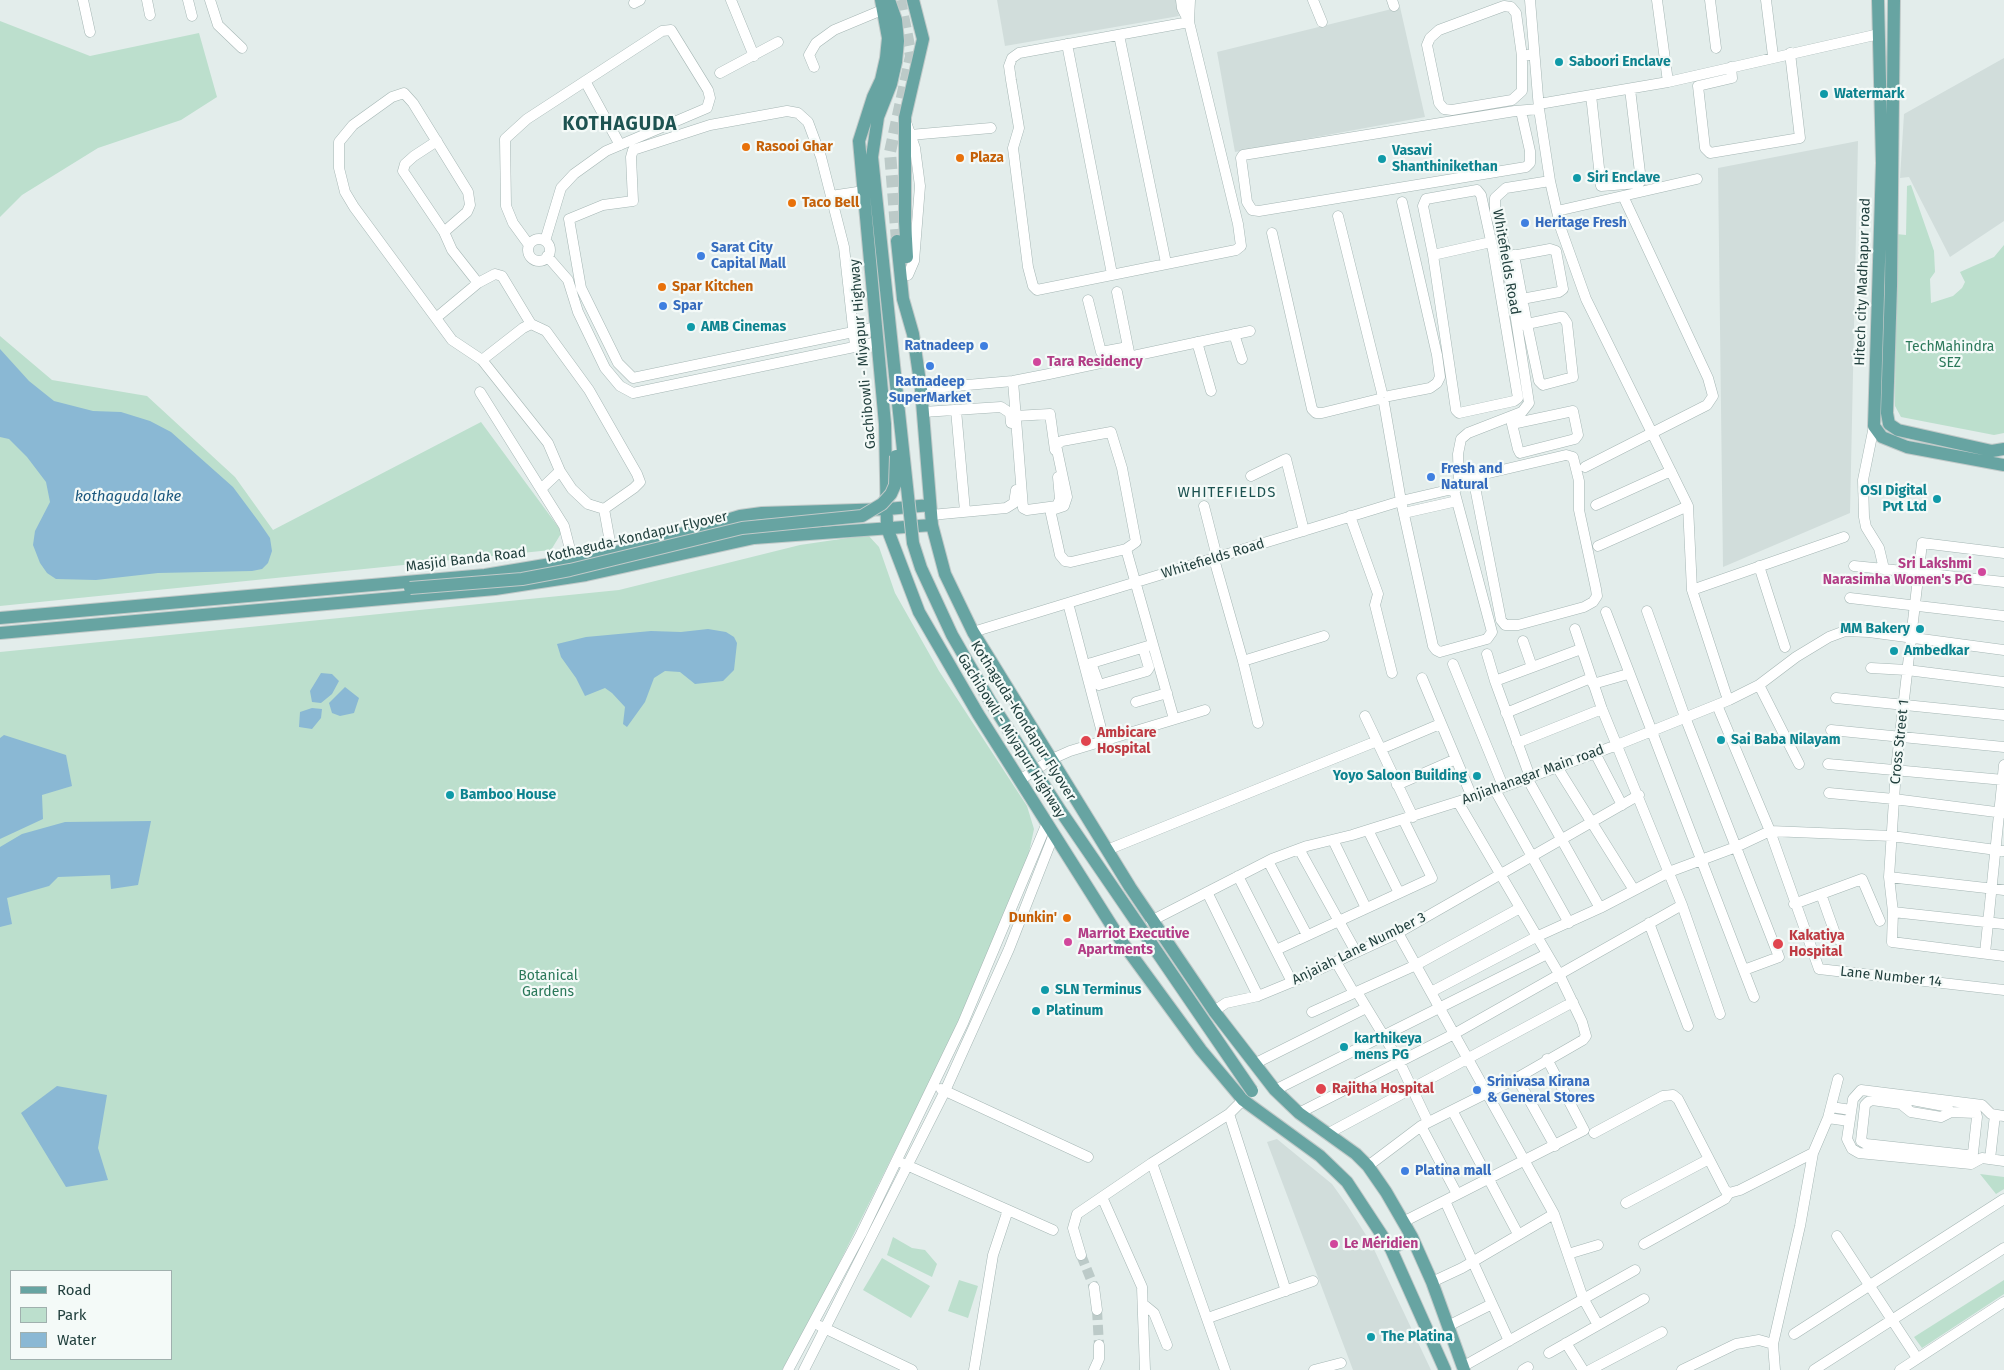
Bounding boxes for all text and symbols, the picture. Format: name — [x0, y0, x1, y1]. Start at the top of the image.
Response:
place label: Saboori Enclave — [1569, 54, 1671, 70]
marker: Saboori Enclave — [1553, 56, 1565, 68]
place label: Watermark — [1834, 86, 1904, 102]
marker: Watermark — [1818, 88, 1830, 100]
district label: KOTHAGUDA — [561, 114, 679, 136]
place label: Rasooi Ghar — [756, 139, 833, 155]
marker: Rasooi Ghar — [740, 141, 752, 153]
place label: Vasavi Shanthinikethan — [1392, 143, 1498, 176]
place label: Plaza — [970, 150, 1004, 166]
marker: Plaza — [954, 152, 966, 164]
marker: Vasavi Shanthinikethan — [1376, 153, 1388, 165]
place label: Siri Enclave — [1587, 170, 1660, 186]
marker: Siri Enclave — [1571, 172, 1583, 184]
place label: Taco Bell — [802, 195, 859, 211]
marker: Taco Bell — [786, 197, 798, 209]
street label: Hitech city Madhapur road — [1852, 198, 1874, 366]
street label: Whitefields Road — [1488, 208, 1524, 316]
place label: Heritage Fresh — [1535, 215, 1627, 231]
marker: Heritage Fresh — [1519, 217, 1531, 229]
place label: Sarat City Capital Mall — [711, 240, 786, 272]
marker: Sarat City Capital Mall — [695, 250, 707, 262]
street label: Gachibowli - Miyapur Highway — [846, 258, 880, 450]
place label: Spar Kitchen — [672, 279, 753, 295]
marker: Spar Kitchen — [656, 281, 668, 293]
place label: Spar — [673, 298, 703, 314]
marker: Spar — [657, 300, 669, 312]
place label: AMB Cinemas — [701, 319, 786, 335]
marker: AMB Cinemas — [685, 321, 697, 333]
place label: Ratnadeep — [904, 338, 974, 354]
park label: TechMahindra SEZ — [1906, 339, 1994, 372]
marker: Ratnadeep — [978, 340, 990, 352]
place label: Tara Residency — [1047, 354, 1143, 370]
marker: Tara Residency — [1031, 356, 1043, 368]
marker: Ratnadeep SuperMarket — [924, 360, 936, 372]
place label: Ratnadeep SuperMarket — [889, 374, 971, 407]
place label: Fresh and Natural — [1441, 461, 1503, 494]
marker: Fresh and Natural — [1425, 471, 1437, 483]
place label: OSI Digital Pvt Ltd — [1860, 483, 1927, 516]
district label: WHITEFIELDS — [1176, 484, 1278, 502]
water label: kothaguda lake — [75, 488, 181, 506]
marker: OSI Digital Pvt Ltd — [1931, 493, 1943, 505]
street label: Kothaguda-Kondapur Flyover — [545, 508, 729, 566]
street label: Whitefields Road — [1159, 535, 1267, 583]
street label: Masjid Banda Road — [405, 544, 527, 576]
place label: Sri Lakshmi Narasimha Women's PG — [1823, 556, 1972, 588]
marker: Sri Lakshmi Narasimha Women's PG — [1976, 566, 1988, 578]
place label: MM Bakery — [1840, 621, 1910, 637]
marker: MM Bakery — [1914, 623, 1926, 635]
street label: Kothaguda-Kondapur Flyover — [967, 638, 1079, 804]
place label: Ambedkar — [1904, 643, 1969, 659]
marker: Ambedkar — [1888, 645, 1900, 657]
street label: Gachibowli - Miyapur Highway — [953, 651, 1069, 821]
street label: Cross Street 1 — [1887, 699, 1913, 785]
place label: Ambicare Hospital — [1097, 725, 1157, 758]
place label: Sai Baba Nilayam — [1731, 732, 1841, 748]
marker: Ambicare Hospital — [1079, 734, 1093, 748]
marker: Sai Baba Nilayam — [1715, 734, 1727, 746]
street label: Anjiahanagar Main road — [1459, 741, 1607, 809]
place label: Yoyo Saloon Building — [1333, 768, 1467, 784]
marker: Yoyo Saloon Building — [1471, 770, 1483, 782]
place label: Bamboo House — [460, 787, 556, 803]
marker: Bamboo House — [444, 789, 456, 801]
street label: Anjaiah Lane Number 3 — [1289, 909, 1429, 989]
place label: Dunkin' — [1009, 910, 1057, 926]
marker: Dunkin' — [1061, 912, 1073, 924]
place label: Marriot Executive Apartments — [1078, 926, 1190, 959]
place label: Kakatiya Hospital — [1789, 928, 1845, 960]
marker: Marriot Executive Apartments — [1062, 936, 1074, 948]
marker: Kakatiya Hospital — [1771, 937, 1785, 951]
street label: Lane Number 14 — [1839, 963, 1943, 991]
park label: Botanical Gardens — [518, 968, 578, 1000]
place label: SLN Terminus — [1055, 982, 1142, 998]
marker: SLN Terminus — [1039, 984, 1051, 996]
place label: Platinum — [1046, 1003, 1103, 1019]
marker: Platinum — [1030, 1005, 1042, 1017]
place label: karthikeya mens PG — [1354, 1031, 1422, 1064]
marker: karthikeya mens PG — [1338, 1041, 1350, 1053]
place label: Srinivasa Kirana & General Stores — [1487, 1074, 1595, 1106]
place label: Rajitha Hospital — [1332, 1081, 1434, 1097]
marker: Rajitha Hospital — [1314, 1082, 1328, 1096]
marker: Srinivasa Kirana & General Stores — [1471, 1084, 1483, 1096]
place label: Platina mall — [1415, 1163, 1491, 1179]
marker: Platina mall — [1399, 1165, 1411, 1177]
place label: Le Méridien — [1344, 1236, 1418, 1252]
marker: Le Méridien — [1328, 1238, 1340, 1250]
legend — [10, 1270, 172, 1360]
text: Road — [57, 1281, 92, 1299]
text: Park — [57, 1306, 87, 1324]
place label: The Platina — [1381, 1329, 1453, 1345]
text: Water — [57, 1331, 96, 1349]
marker: The Platina — [1365, 1331, 1377, 1343]

